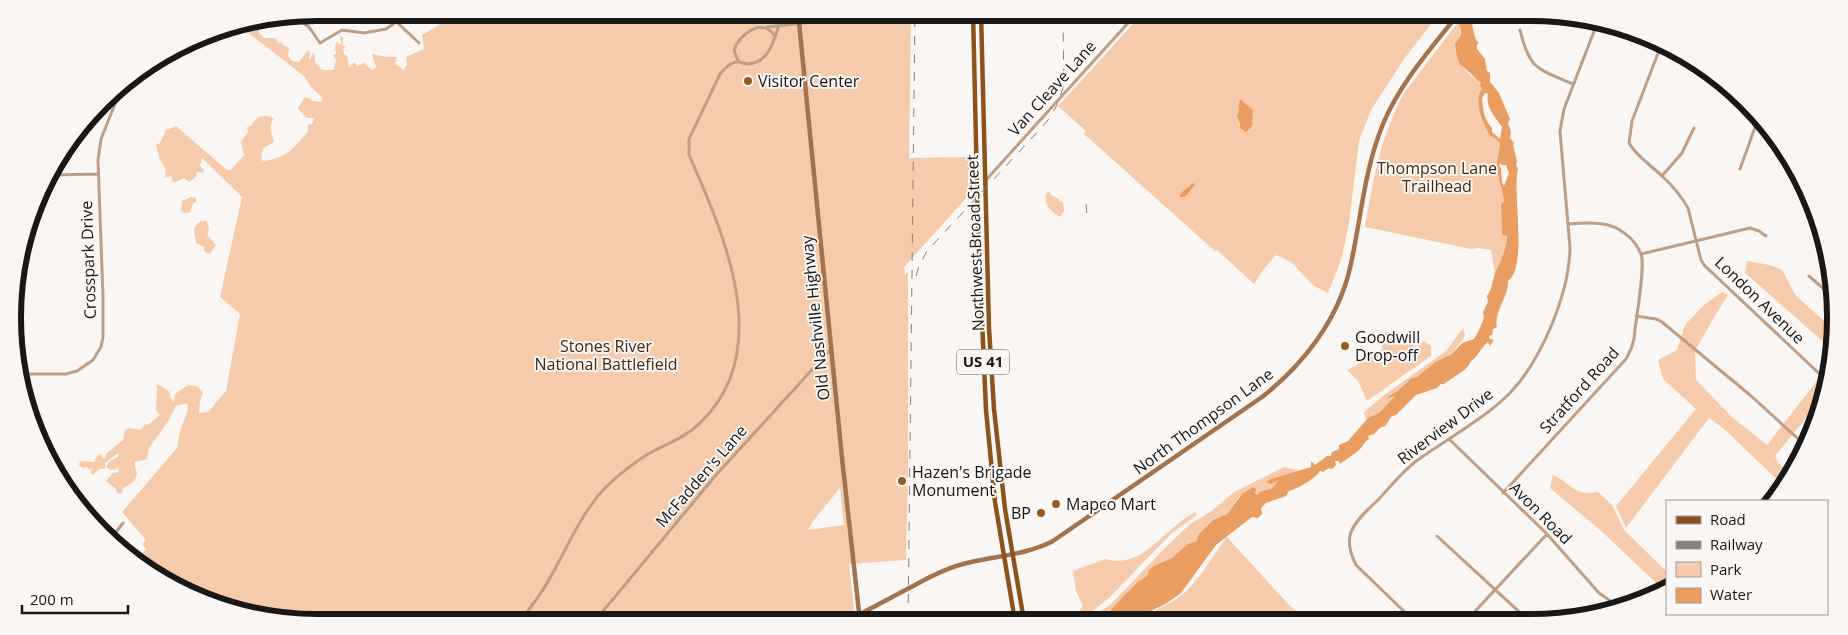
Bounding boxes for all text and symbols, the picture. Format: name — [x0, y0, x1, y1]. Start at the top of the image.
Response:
street label: Van Cleave Lane — [1003, 35, 1101, 141]
place label: Visitor Center — [758, 70, 860, 92]
marker: Visitor Center — [742, 75, 754, 87]
street label: Northwest Broad Street — [961, 154, 989, 332]
park label: Thompson Lane Trailhead — [1377, 157, 1497, 197]
street label: Crosspark Drive — [75, 200, 101, 320]
street label: Old Nashville Highway — [795, 233, 835, 402]
street label: London Avenue — [1710, 251, 1810, 349]
place label: Goodwill Drop-off — [1355, 326, 1420, 366]
park label: Stones River National Battlefield — [534, 335, 678, 375]
marker: Goodwill Drop-off — [1339, 340, 1351, 352]
street label: Stratford Road — [1534, 342, 1624, 438]
road number: US 41 — [957, 350, 1009, 374]
street label: North Thompson Lane — [1129, 363, 1277, 479]
street label: Riverview Drive — [1393, 383, 1497, 469]
street label: McFadden's Lane — [650, 420, 752, 532]
place label: Hazen's Brigade Monument — [912, 461, 1032, 501]
marker: Hazen's Brigade Monument — [896, 475, 908, 487]
street label: Avon Road — [1505, 477, 1577, 549]
place label: Mapco Mart — [1066, 493, 1156, 515]
marker: Mapco Mart — [1050, 498, 1062, 510]
legend — [1666, 500, 1828, 615]
place label: BP — [1011, 502, 1031, 524]
marker: BP — [1035, 507, 1047, 519]
text: Road — [1710, 509, 1746, 529]
text: Railway — [1710, 534, 1763, 554]
text: Park — [1710, 559, 1741, 579]
scale bar — [22, 582, 129, 614]
text: Water — [1710, 584, 1752, 604]
text: 200 m — [30, 589, 74, 609]

